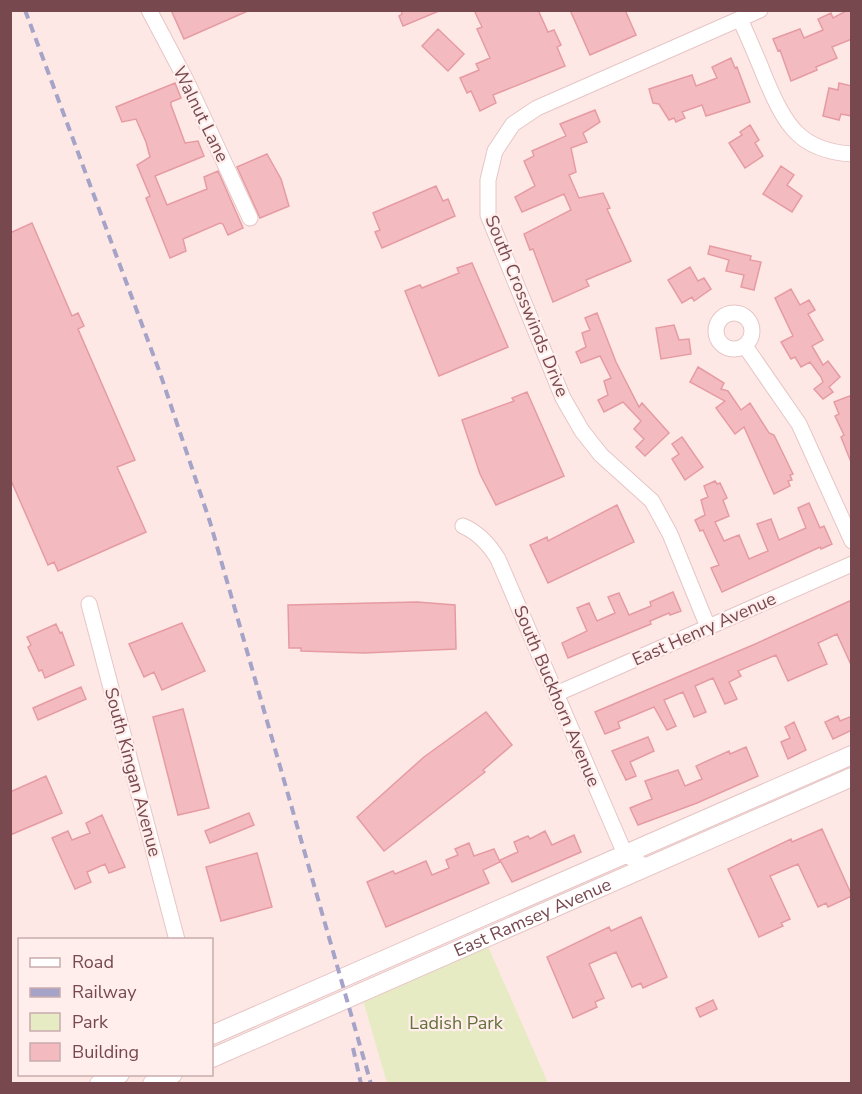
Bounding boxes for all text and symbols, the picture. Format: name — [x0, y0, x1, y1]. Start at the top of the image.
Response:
street label: Walnut Lane — [167, 62, 235, 166]
street label: South Crosswinds Drive — [480, 212, 574, 400]
street label: East Henry Avenue — [628, 587, 780, 671]
street label: South Buckhorn Avenue — [508, 602, 606, 790]
street label: South Kingan Avenue — [99, 685, 167, 859]
street label: East Ramsey Avenue — [450, 872, 615, 962]
legend — [18, 938, 213, 1076]
text: Road — [72, 950, 114, 974]
text: Railway — [72, 980, 137, 1004]
text: Park — [72, 1010, 109, 1034]
park label: Ladish Park — [409, 1011, 504, 1035]
text: Building — [72, 1040, 139, 1064]

